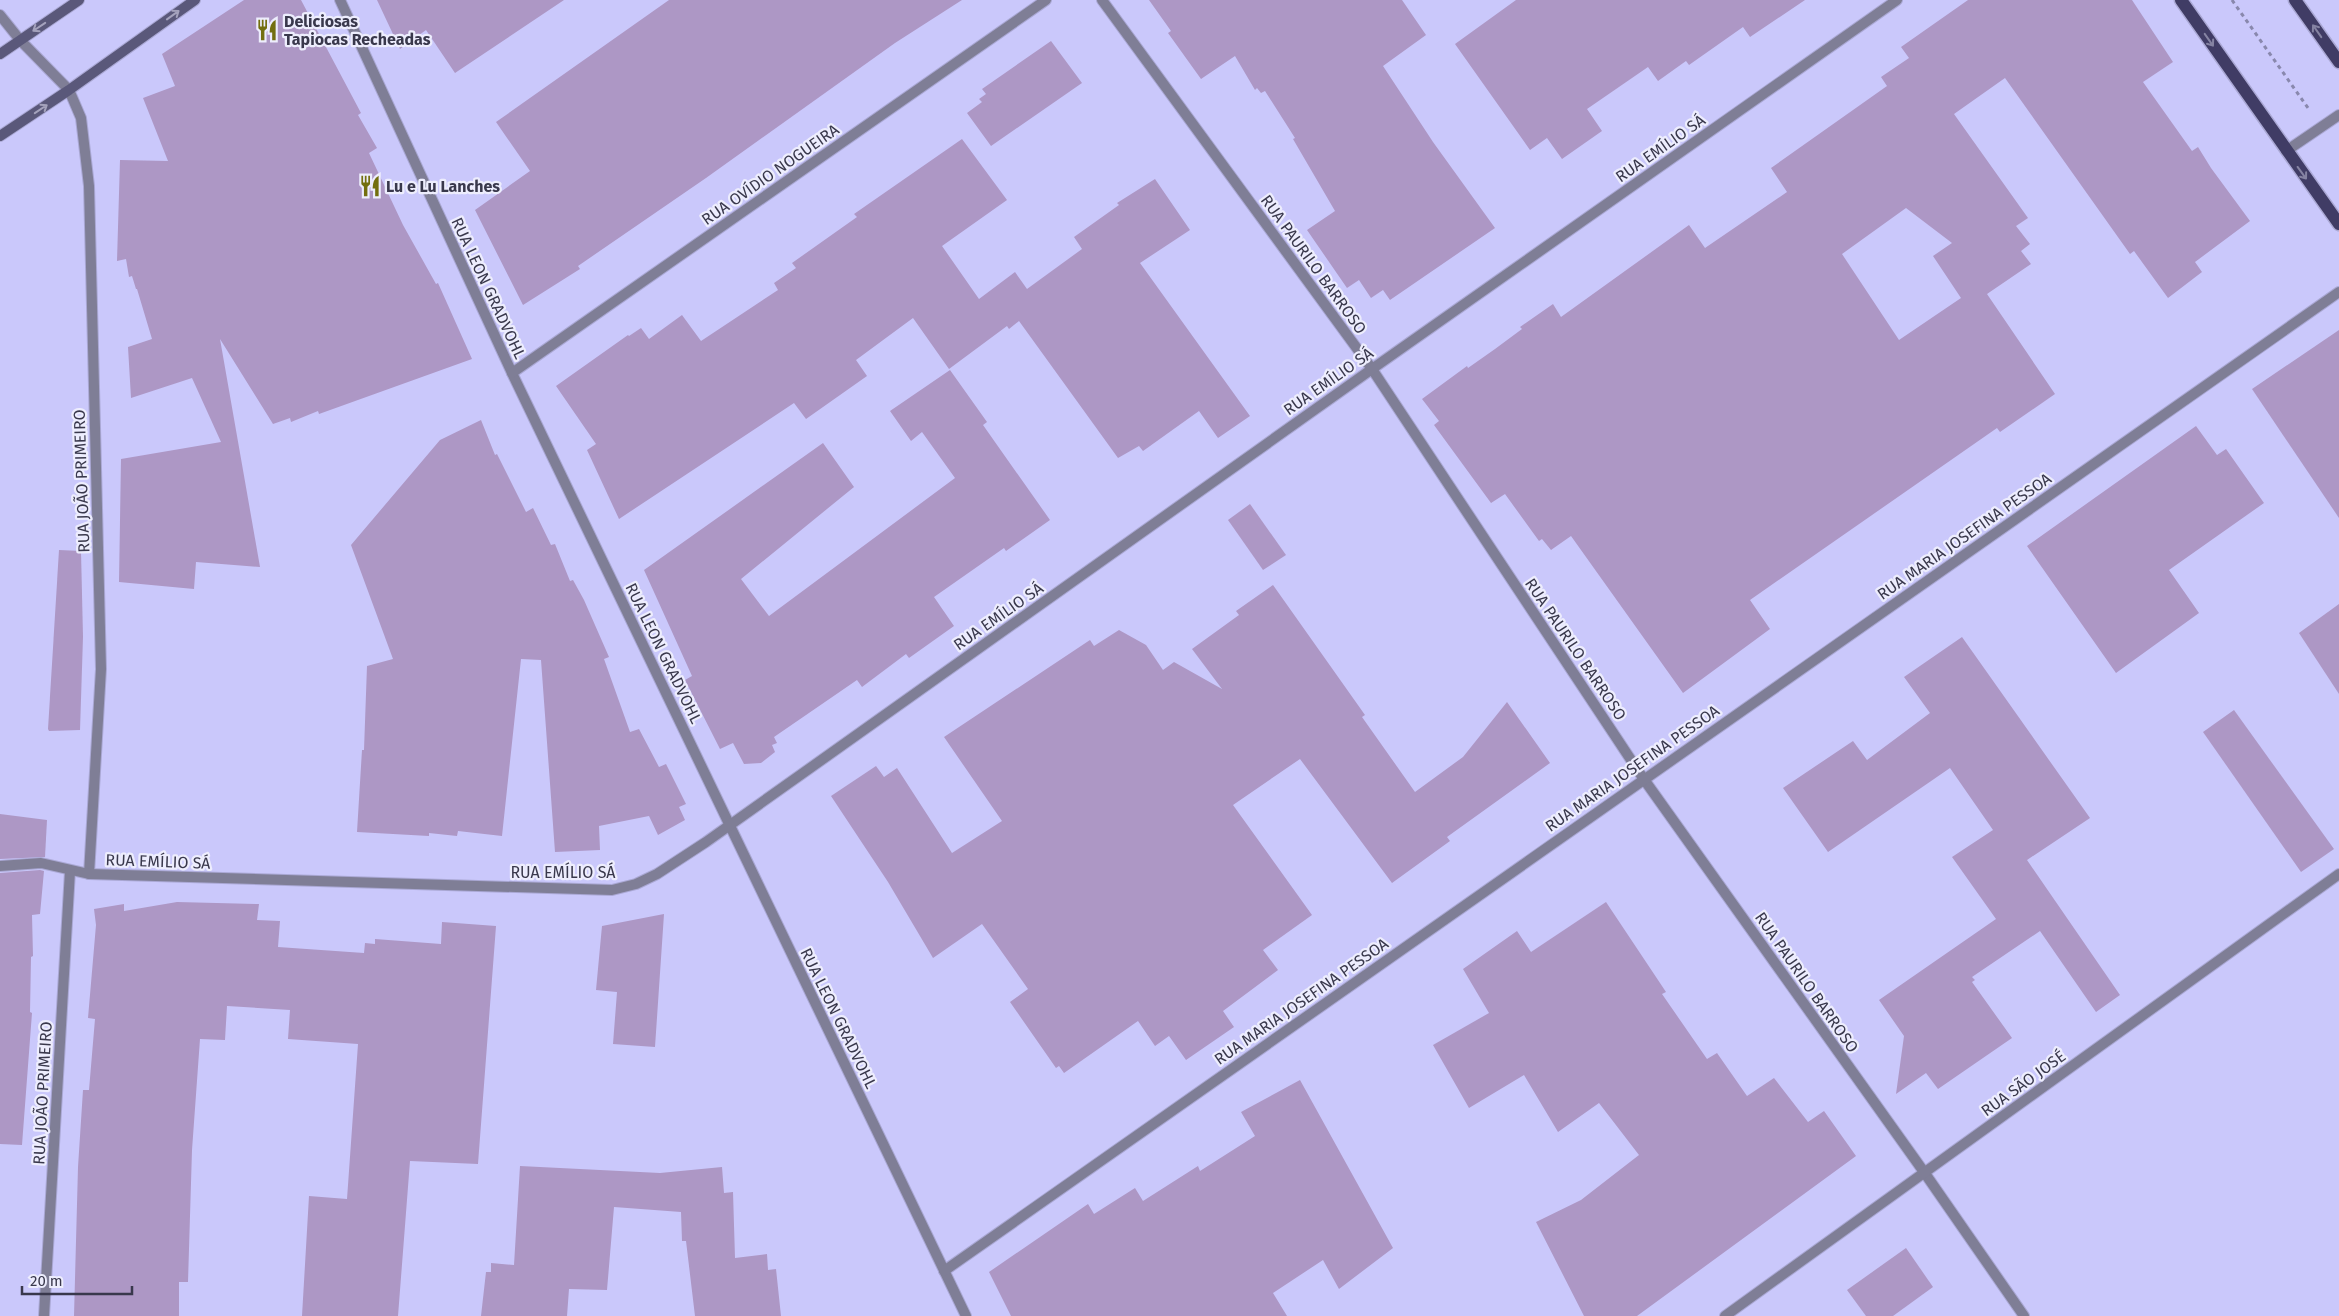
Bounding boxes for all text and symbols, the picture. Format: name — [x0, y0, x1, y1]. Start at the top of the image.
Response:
one-way arrow — [166, 10, 179, 21]
place label: Deliciosas Tapiocas Recheadas — [284, 12, 431, 49]
restaurant icon: Deliciosas Tapiocas Recheadas — [254, 17, 280, 43]
one-way arrow — [33, 22, 47, 32]
one-way arrow — [2312, 24, 2322, 38]
one-way arrow — [2204, 33, 2214, 47]
one-way arrow — [33, 104, 47, 114]
street label: RUA EMÍLIO SÁ — [1611, 109, 1709, 186]
street label: RUA OVÍDIO NOGUEIRA — [697, 119, 843, 229]
one-way arrow — [2297, 166, 2307, 180]
restaurant icon: Lu e Lu Lanches — [357, 173, 383, 199]
place label: Lu e Lu Lanches — [386, 177, 500, 196]
street label: RUA PAURILO BARROSO — [1257, 191, 1370, 338]
street label: RUA LEON GRADVOHL — [447, 214, 530, 362]
street label: RUA EMÍLIO SÁ — [1279, 342, 1377, 419]
street label: RUA JOÃO PRIMEIRO — [70, 409, 93, 553]
street label: RUA MARIA JOSEFINA PESSOA — [1874, 469, 2056, 604]
street label: RUA PAURILO BARROSO — [1521, 575, 1630, 724]
street label: RUA EMÍLIO SÁ — [949, 577, 1047, 654]
street label: RUA LEON GRADVOHL — [621, 580, 706, 727]
street label: RUA MARIA JOSEFINA PESSOA — [1542, 701, 1724, 836]
street label: RUA EMÍLIO SÁ — [105, 849, 212, 873]
street label: RUA EMÍLIO SÁ — [511, 862, 616, 882]
street label: RUA PAURILO BARROSO — [1751, 908, 1862, 1056]
street label: RUA MARIA JOSEFINA PESSOA — [1211, 934, 1393, 1069]
street label: RUA LEON GRADVOHL — [796, 945, 881, 1092]
street label: RUA JOÃO PRIMEIRO — [29, 1021, 56, 1165]
street label: RUA SÃO JOSÉ — [1977, 1046, 2069, 1120]
scale bar — [22, 1264, 132, 1296]
text: 20 m — [30, 1272, 63, 1290]

